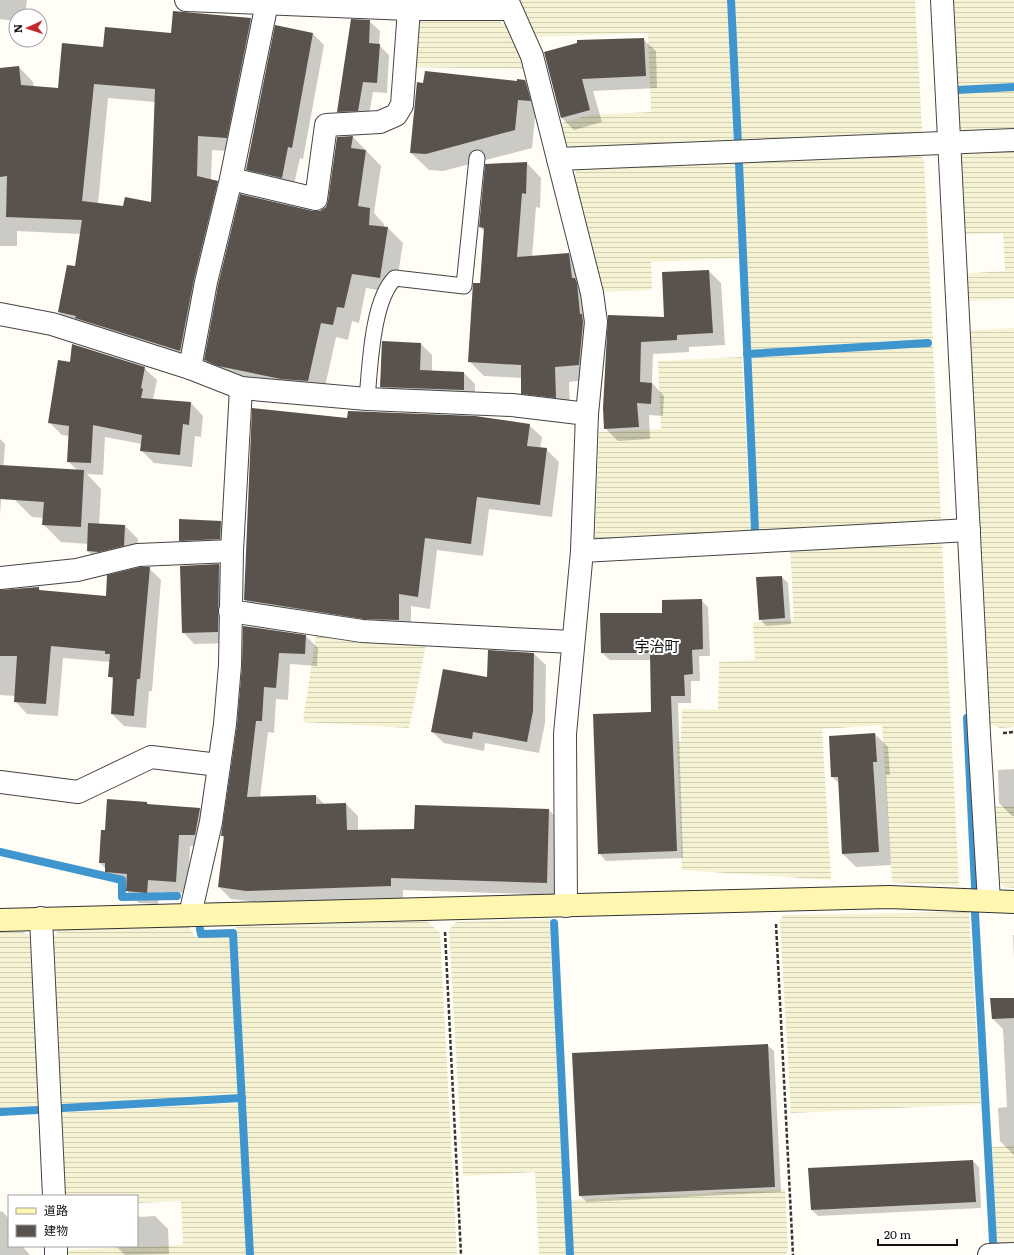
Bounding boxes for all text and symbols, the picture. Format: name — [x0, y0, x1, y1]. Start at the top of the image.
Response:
north arrow — [8, 8, 48, 48]
text: N — [9, 24, 25, 34]
district label: 宇治町 — [634, 634, 680, 657]
legend — [8, 1195, 138, 1247]
text: 道路 — [44, 1201, 68, 1219]
text: 建物 — [44, 1221, 68, 1239]
scale bar — [878, 1221, 957, 1247]
text: 20 m — [884, 1225, 911, 1243]

